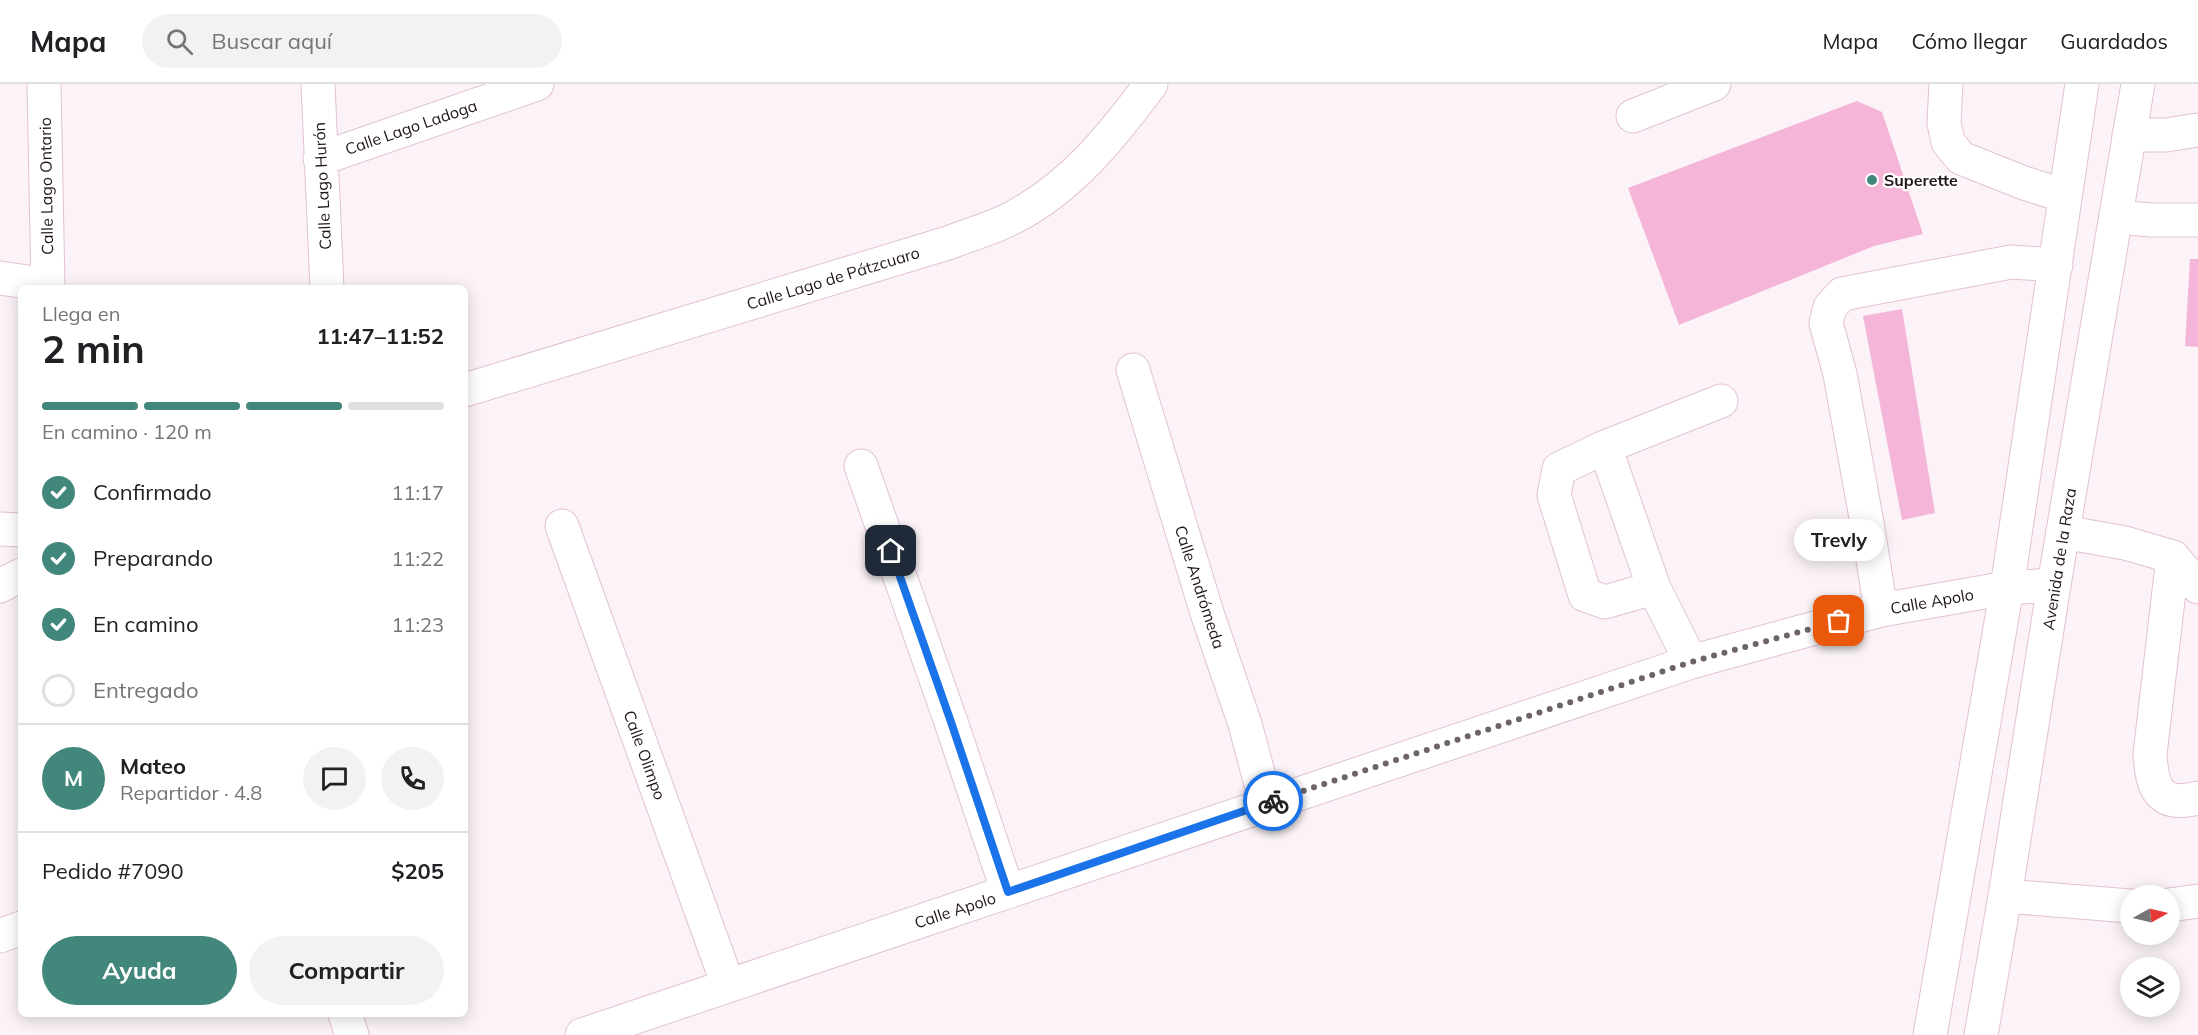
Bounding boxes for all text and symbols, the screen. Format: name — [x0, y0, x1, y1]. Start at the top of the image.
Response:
search box — [142, 14, 562, 68]
text: Mapa — [30, 24, 106, 59]
icon: search — [163, 25, 196, 58]
text: Buscar aquí — [211, 27, 332, 55]
text: Mapa — [1823, 28, 1878, 54]
text: Cómo llegar — [1911, 28, 2027, 54]
text: Guardados — [2060, 28, 2168, 54]
street label: Calle Lago Ladoga — [342, 95, 480, 159]
street label: Calle Lago Ontario — [35, 117, 57, 255]
street label: Calle Lago Hurón — [309, 122, 335, 250]
place label: Superette — [1884, 170, 1958, 190]
marker: Superette — [1865, 173, 1879, 187]
street label: Calle Lago de Pátzcuaro — [744, 242, 922, 314]
text: Llega en — [42, 301, 120, 326]
text: 11:47–11:52 — [316, 322, 444, 350]
text: 2 min — [42, 324, 145, 373]
text: En camino · 120 m — [42, 419, 212, 444]
icon: check — [42, 476, 75, 509]
text: Confirmado — [93, 478, 212, 506]
text: 11:17 — [391, 480, 444, 505]
street label: Avenida de la Raza — [2038, 487, 2080, 631]
callout: Trevly — [1794, 519, 1884, 561]
street label: Calle Andrómeda — [1171, 523, 1229, 651]
pin — [865, 525, 916, 576]
text: Trevly — [1811, 527, 1867, 552]
icon: home — [874, 534, 907, 567]
icon: check — [42, 542, 75, 575]
text: Preparando — [93, 544, 213, 572]
text: 11:22 — [391, 546, 444, 571]
street label: Calle Apolo — [1889, 584, 1975, 618]
pin — [1813, 595, 1864, 646]
icon: bag — [1822, 604, 1855, 637]
icon: check — [42, 608, 75, 641]
text: En camino — [93, 610, 199, 638]
text: 11:23 — [391, 612, 444, 637]
text: Entregado — [93, 676, 199, 704]
street label: Calle Olimpo — [620, 708, 670, 802]
button: chat — [303, 747, 366, 810]
button: phone — [381, 747, 444, 810]
text: Mateo — [120, 752, 186, 780]
text: M — [64, 764, 83, 792]
courier — [1243, 771, 1303, 831]
text: Repartidor · 4.8 — [120, 780, 262, 805]
icon: bike — [1257, 785, 1290, 818]
text: Pedido #7090 — [42, 857, 184, 885]
text: $205 — [391, 857, 444, 885]
north arrow — [2120, 885, 2180, 945]
map controls — [2120, 885, 2180, 1017]
street label: Calle Apolo — [912, 887, 998, 933]
button: Ayuda — [42, 936, 237, 1005]
button: Compartir — [249, 936, 444, 1005]
button: layers — [2120, 957, 2180, 1017]

